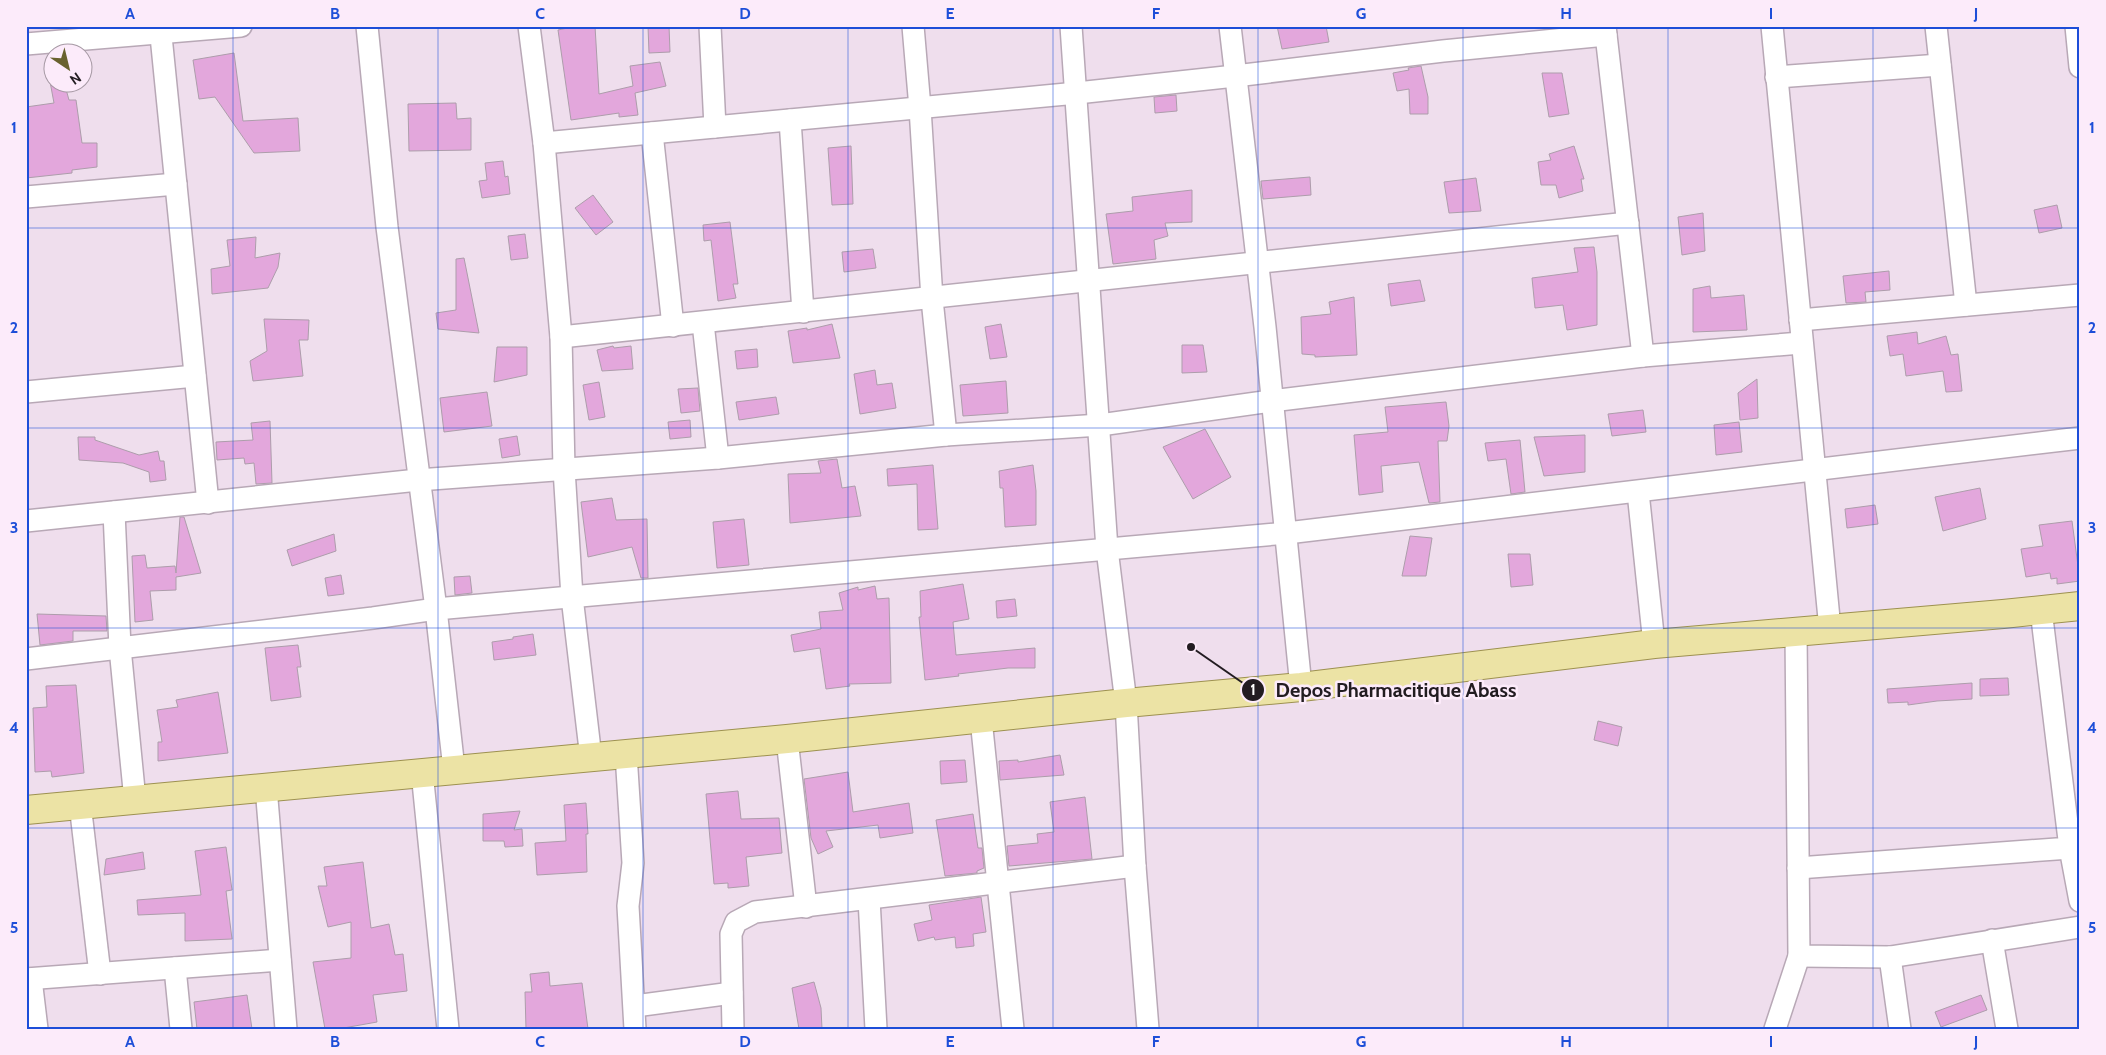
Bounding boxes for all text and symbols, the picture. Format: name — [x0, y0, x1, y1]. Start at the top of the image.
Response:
text: A — [125, 4, 135, 23]
text: B — [330, 4, 340, 23]
text: C — [535, 4, 545, 23]
text: D — [739, 4, 751, 23]
text: E — [945, 4, 955, 23]
text: F — [1152, 4, 1161, 23]
text: G — [1356, 4, 1366, 23]
text: H — [1560, 4, 1572, 23]
text: I — [1769, 4, 1773, 23]
text: J — [1973, 4, 1978, 23]
north arrow — [42, 42, 92, 92]
text: N — [66, 68, 85, 89]
text: 1 — [11, 118, 17, 137]
text: 1 — [2089, 118, 2095, 137]
text: 2 — [10, 318, 18, 337]
text: 2 — [2088, 318, 2096, 337]
text: 3 — [10, 518, 18, 537]
text: 3 — [2088, 518, 2096, 537]
callout: Depos Pharmacitique Abass — [1241, 673, 1526, 708]
text: Depos Pharmacitique Abass — [1276, 678, 1516, 702]
text: 1 — [1250, 681, 1256, 699]
text: 4 — [9, 718, 19, 737]
text: 4 — [2087, 718, 2097, 737]
text: 5 — [10, 918, 18, 937]
text: 5 — [2088, 918, 2096, 937]
text: A — [125, 1032, 135, 1051]
text: B — [330, 1032, 340, 1051]
text: C — [535, 1032, 545, 1051]
text: D — [739, 1032, 751, 1051]
text: E — [945, 1032, 955, 1051]
text: F — [1152, 1032, 1161, 1051]
text: G — [1356, 1032, 1366, 1051]
text: H — [1560, 1032, 1572, 1051]
text: I — [1769, 1032, 1773, 1051]
text: J — [1973, 1032, 1978, 1051]

